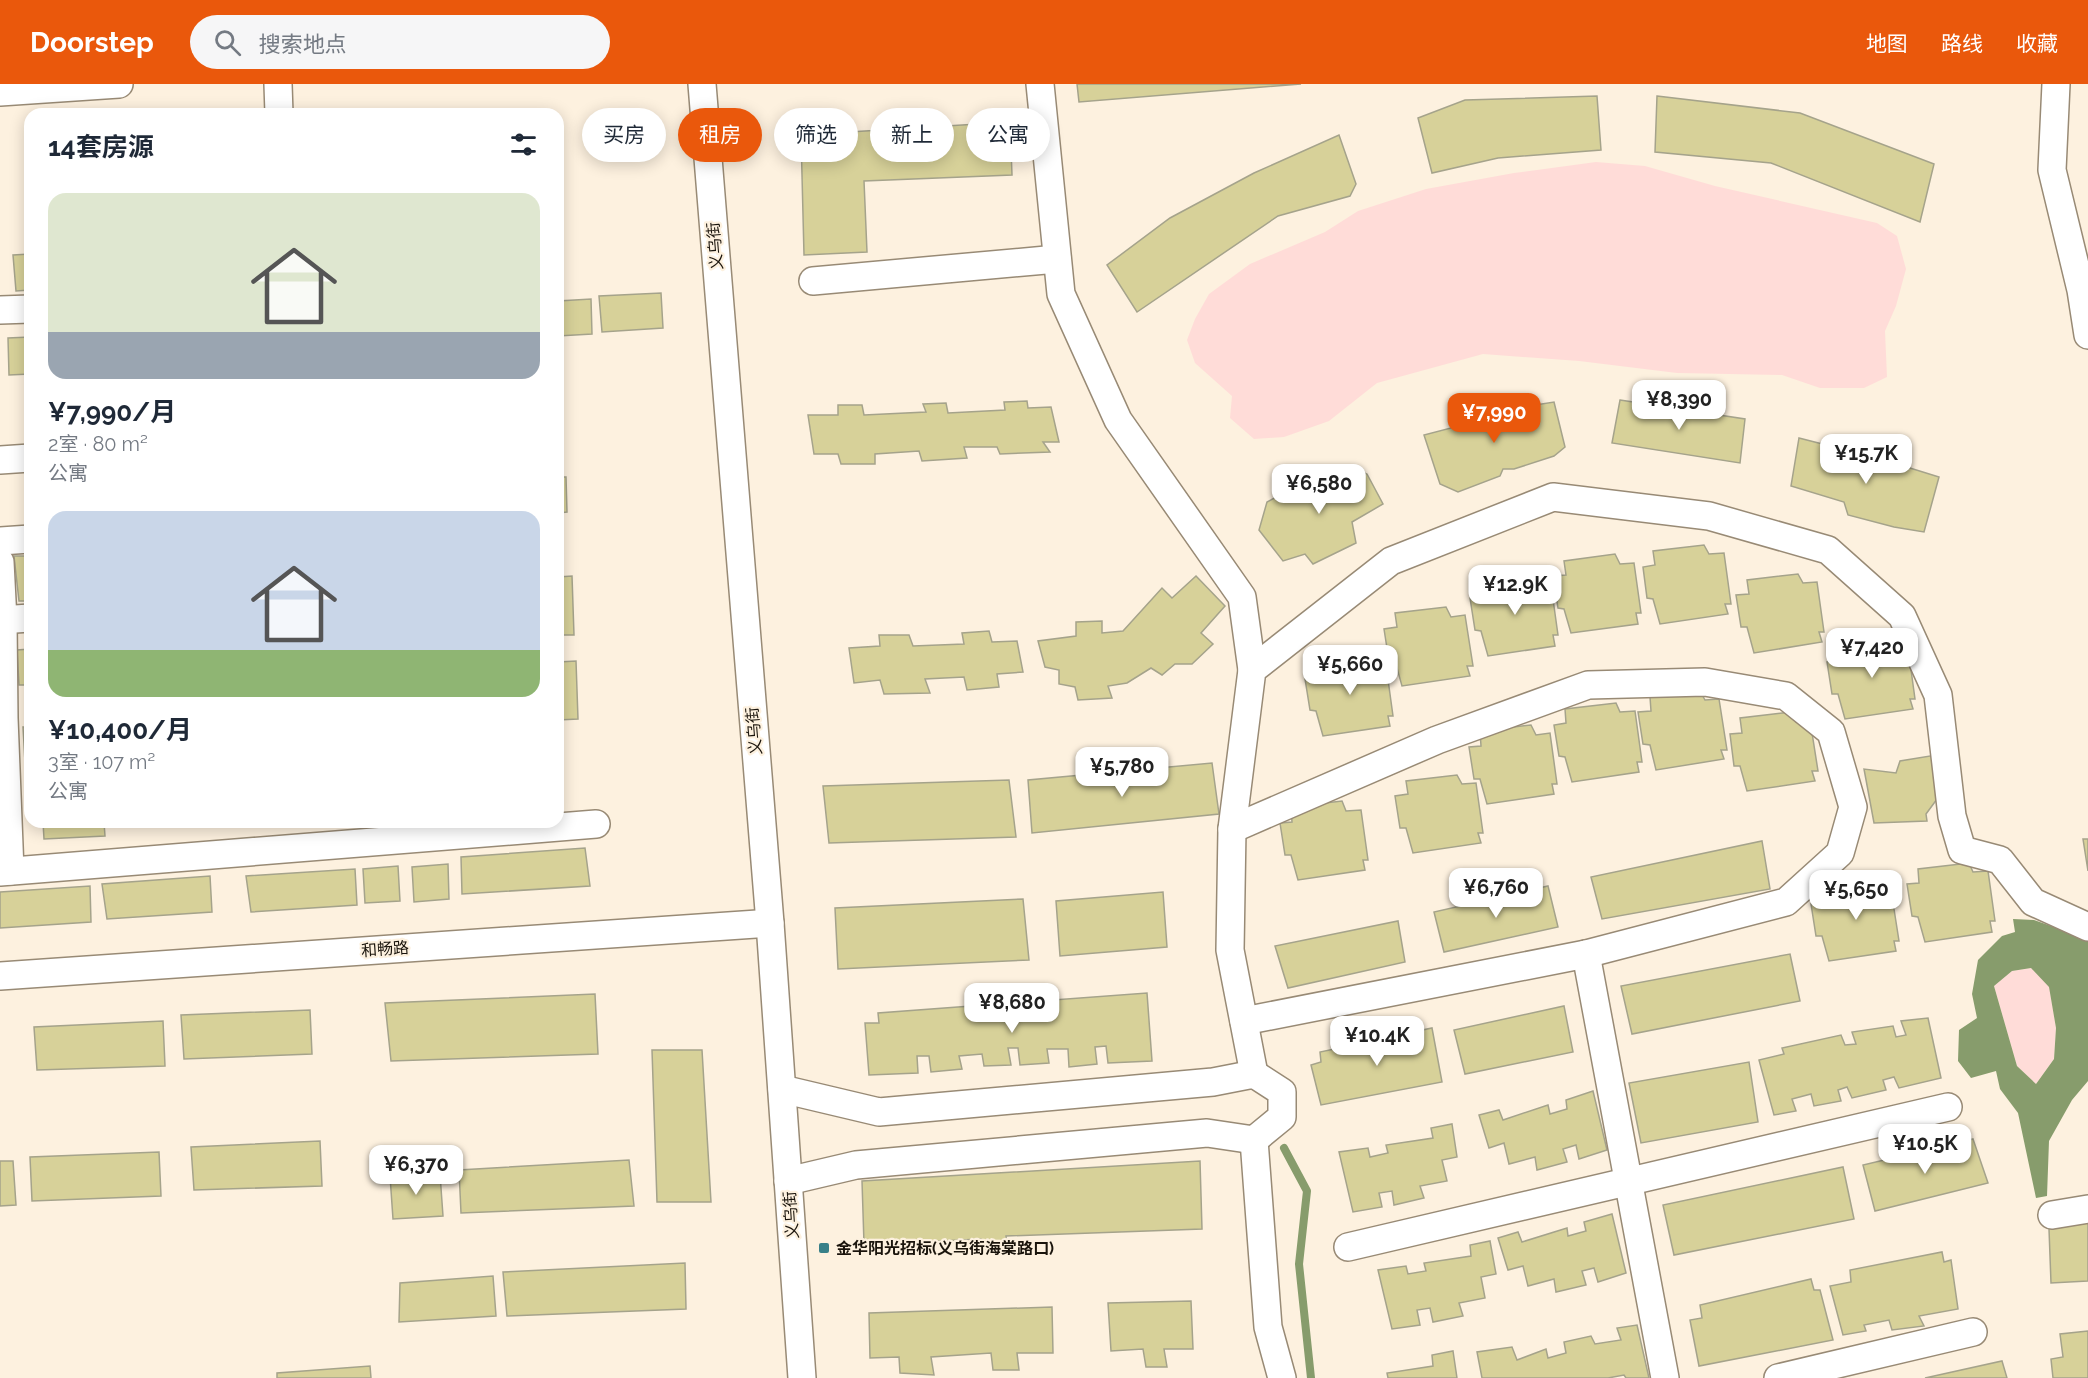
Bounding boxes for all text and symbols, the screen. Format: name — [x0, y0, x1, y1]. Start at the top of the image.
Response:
search box — [190, 15, 610, 69]
text: Doorstep — [30, 26, 154, 59]
icon: search — [211, 26, 244, 59]
text: 搜索地点 — [259, 31, 347, 57]
text: 地图 — [1866, 31, 1908, 56]
text: 路线 — [1941, 31, 1983, 56]
text: 收藏 — [2016, 31, 2058, 56]
chip: 买房 — [582, 108, 666, 162]
chip: 租房 — [678, 108, 762, 162]
chip: 筛选 — [774, 108, 858, 162]
chip: 新上 — [870, 108, 954, 162]
chip: 公寓 — [966, 108, 1050, 162]
icon: filters — [507, 128, 540, 161]
text: 14套房源 — [48, 132, 154, 162]
street label: 义乌街 — [703, 221, 727, 271]
icon: home — [240, 232, 348, 340]
pin: ¥8,390 — [1630, 380, 1728, 431]
text: ¥8,390 — [1646, 387, 1712, 411]
pin: ¥7,990 — [1445, 393, 1543, 444]
text: ¥7,990/月 — [48, 397, 176, 427]
text: ¥7,990 — [1462, 400, 1526, 424]
text: 2室 · 80 m² — [48, 432, 148, 456]
pin: ¥15.7K — [1817, 434, 1915, 485]
text: ¥15.7K — [1834, 441, 1898, 465]
text: 公寓 — [48, 461, 88, 485]
pin: ¥6,580 — [1270, 464, 1368, 515]
text: ¥6,580 — [1286, 471, 1352, 495]
icon: home — [240, 550, 348, 658]
pin: ¥12.9K — [1466, 565, 1564, 616]
text: ¥12.9K — [1482, 572, 1548, 596]
pin: ¥7,420 — [1823, 628, 1921, 679]
text: ¥7,420 — [1840, 635, 1904, 659]
pin: ¥5,660 — [1301, 645, 1399, 696]
text: ¥5,660 — [1317, 652, 1383, 676]
street label: 义乌街 — [742, 706, 766, 756]
text: ¥10,400/月 — [48, 715, 192, 745]
pin: ¥5,780 — [1073, 747, 1171, 798]
text: 3室 · 107 m² — [48, 750, 155, 774]
text: ¥5,780 — [1089, 754, 1155, 778]
text: 公寓 — [48, 779, 88, 803]
pin: ¥6,760 — [1447, 868, 1545, 919]
pin: ¥5,650 — [1807, 870, 1905, 921]
text: ¥6,760 — [1463, 875, 1529, 899]
text: ¥5,650 — [1823, 877, 1889, 901]
street label: 和畅路 — [360, 938, 410, 960]
pin: ¥8,680 — [963, 983, 1061, 1034]
text: ¥8,680 — [978, 990, 1046, 1014]
pin: ¥10.4K — [1328, 1016, 1426, 1067]
text: ¥10.4K — [1344, 1023, 1410, 1047]
pin: ¥10.5K — [1876, 1124, 1974, 1175]
text: ¥10.5K — [1892, 1131, 1958, 1155]
pin: ¥6,370 — [367, 1145, 465, 1196]
text: ¥6,370 — [383, 1152, 449, 1176]
street label: 义乌街 — [780, 1190, 802, 1240]
place label: 金华阳光招标(义乌街海棠路口) — [836, 1239, 1054, 1258]
marker: 金华阳光招标(义乌街海棠路口) — [817, 1241, 831, 1255]

